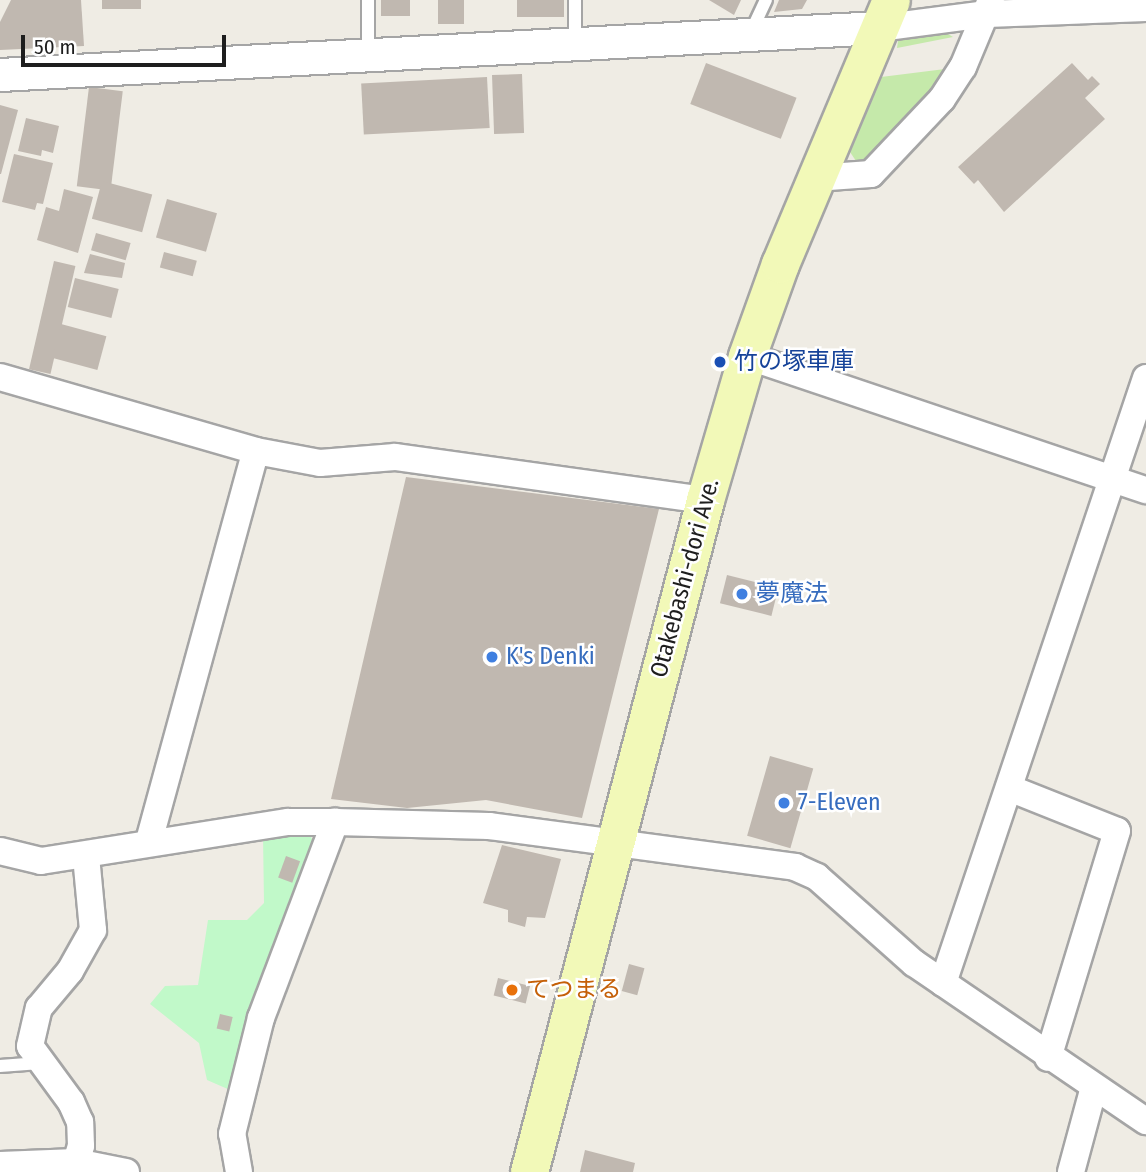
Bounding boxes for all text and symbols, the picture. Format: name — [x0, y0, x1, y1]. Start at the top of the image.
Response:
scale bar — [24, 21, 229, 65]
text: 50 m — [34, 34, 76, 60]
place label: 竹の塚車庫 — [734, 348, 854, 376]
marker: 竹の塚車庫 — [712, 354, 728, 370]
street label: Otakebashi-dori Ave. — [645, 475, 725, 681]
place label: 夢魔法 — [756, 580, 828, 608]
marker: 夢魔法 — [734, 586, 750, 602]
place label: K's Denki — [506, 643, 595, 671]
marker: K's Denki — [484, 649, 500, 665]
place label: 7-Eleven — [798, 789, 881, 817]
marker: 7-Eleven — [776, 795, 792, 811]
place label: てつまる — [526, 976, 622, 1004]
marker: てつまる — [504, 982, 520, 998]

